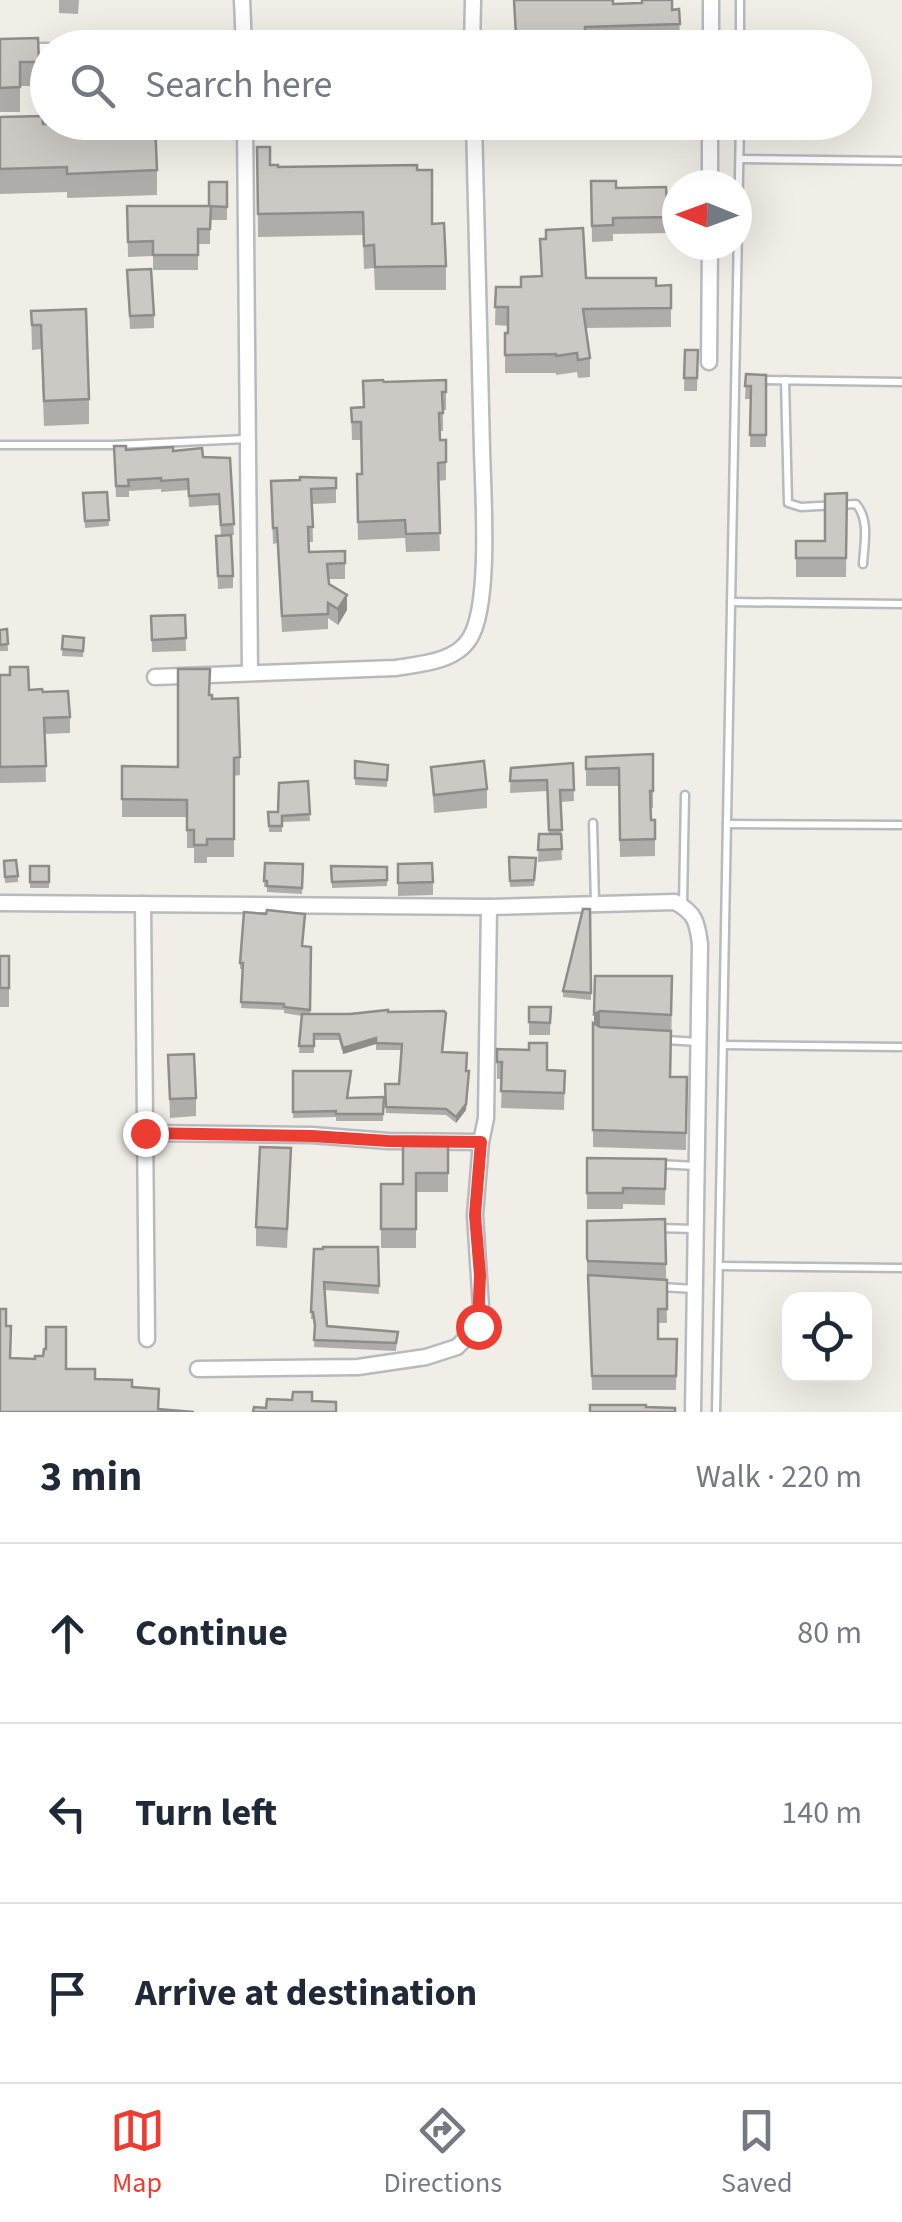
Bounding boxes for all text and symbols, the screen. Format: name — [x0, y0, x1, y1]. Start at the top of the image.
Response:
search box — [30, 30, 872, 140]
icon: search — [65, 58, 120, 113]
text: Search here — [145, 58, 332, 112]
north arrow — [662, 170, 752, 260]
route end — [123, 1111, 169, 1157]
map controls — [782, 1292, 872, 1382]
button: locate — [782, 1292, 872, 1382]
route start — [456, 1304, 502, 1350]
text: 3 min — [40, 1447, 142, 1507]
text: Walk · 220 m — [696, 1454, 862, 1500]
icon: ahead — [40, 1606, 95, 1661]
text: Continue — [135, 1606, 288, 1660]
text: 80 m — [797, 1610, 862, 1656]
icon: left — [40, 1786, 95, 1841]
text: Turn left — [135, 1786, 277, 1840]
text: 140 m — [781, 1790, 862, 1836]
icon: arrive — [40, 1966, 95, 2021]
text: Arrive at destination — [135, 1966, 477, 2020]
tab: Map — [110, 2103, 165, 2203]
tab: Directions — [384, 2103, 502, 2203]
tab: Saved — [721, 2103, 792, 2203]

